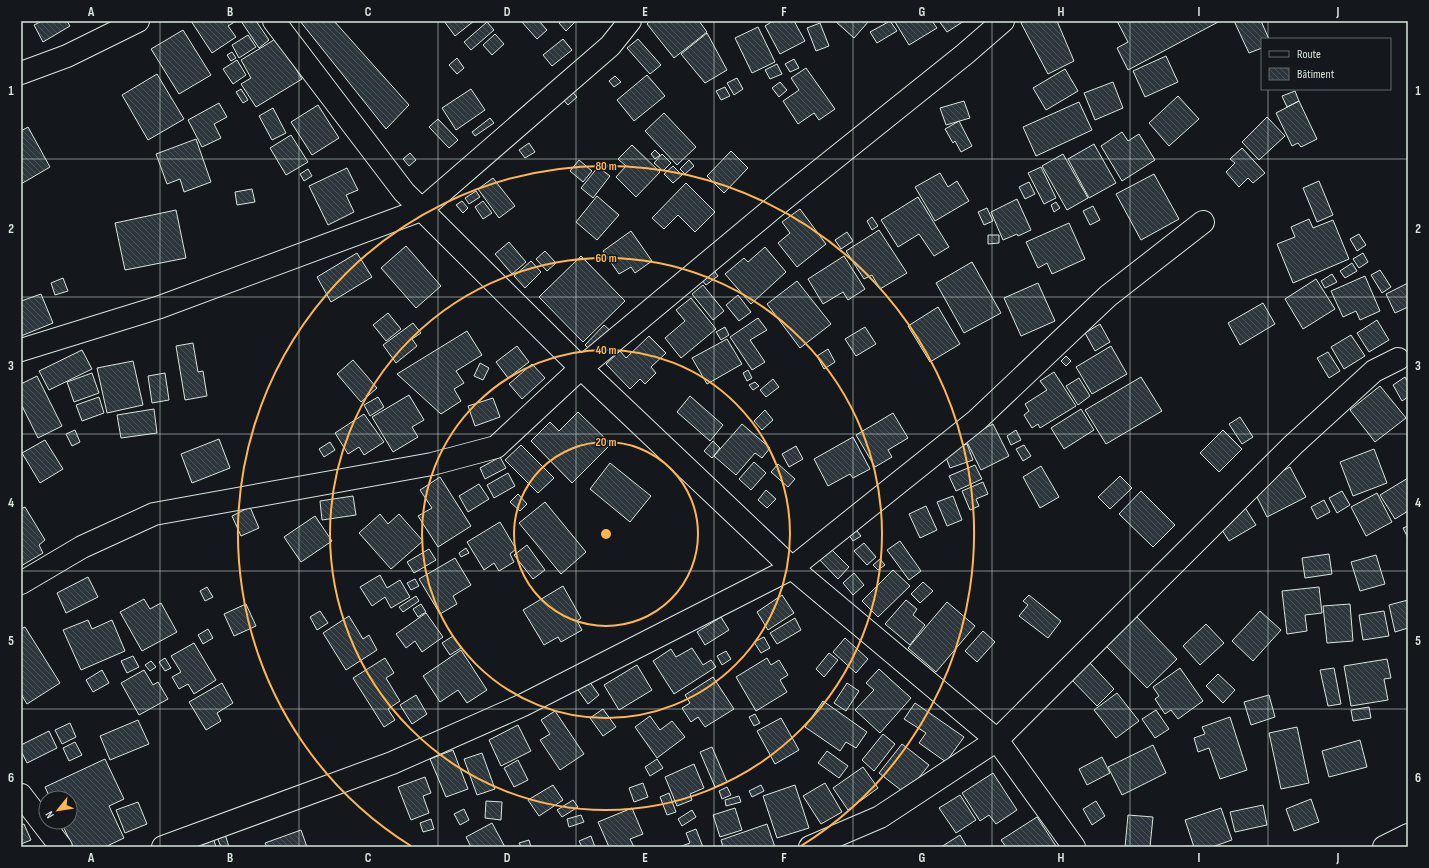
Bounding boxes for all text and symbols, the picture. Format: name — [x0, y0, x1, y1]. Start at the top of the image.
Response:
text: A — [87, 4, 95, 20]
text: B — [227, 4, 233, 20]
text: C — [365, 4, 372, 20]
text: D — [504, 4, 511, 20]
text: E — [642, 4, 648, 20]
text: F — [781, 4, 787, 20]
text: G — [919, 4, 926, 20]
text: H — [1058, 4, 1065, 20]
text: I — [1198, 4, 1201, 20]
text: J — [1336, 4, 1340, 20]
legend — [1261, 38, 1391, 90]
text: Route — [1297, 47, 1321, 62]
text: Bâtiment — [1297, 67, 1335, 82]
text: 1 — [8, 83, 14, 99]
text: 1 — [1415, 83, 1421, 99]
text: 80 m — [595, 159, 617, 174]
text: 2 — [8, 221, 14, 237]
text: 2 — [1415, 221, 1421, 237]
text: 60 m — [595, 251, 617, 266]
text: 40 m — [595, 343, 617, 358]
text: 3 — [8, 358, 14, 374]
text: 3 — [1415, 358, 1421, 374]
text: 20 m — [596, 435, 616, 450]
text: 4 — [8, 495, 14, 511]
text: 4 — [1415, 495, 1421, 511]
centre of rings — [599, 527, 613, 541]
text: 5 — [8, 633, 14, 649]
text: 5 — [1415, 633, 1421, 649]
text: 6 — [8, 770, 14, 786]
text: 6 — [1415, 770, 1421, 786]
north arrow — [38, 790, 78, 830]
text: N — [43, 809, 57, 821]
text: A — [87, 850, 95, 866]
text: B — [227, 850, 233, 866]
text: C — [365, 850, 372, 866]
text: D — [504, 850, 511, 866]
text: E — [642, 850, 648, 866]
text: F — [781, 850, 787, 866]
text: G — [919, 850, 926, 866]
text: H — [1058, 850, 1065, 866]
text: I — [1198, 850, 1201, 866]
text: J — [1336, 850, 1340, 866]

